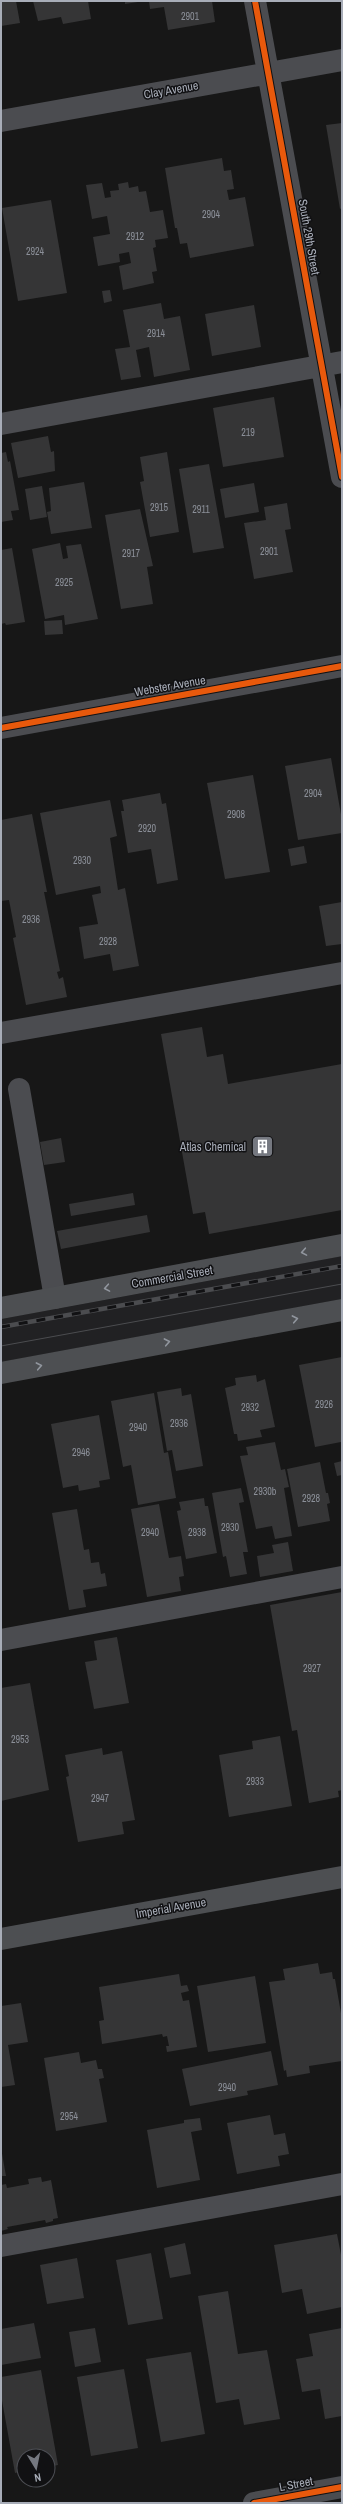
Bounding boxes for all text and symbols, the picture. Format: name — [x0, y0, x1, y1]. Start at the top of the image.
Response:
house number: 2901 — [181, 10, 200, 23]
street label: Clay Avenue — [142, 77, 200, 103]
street label: South 29th Street — [294, 198, 324, 276]
house number: 2904 — [202, 208, 221, 221]
house number: 2912 — [126, 230, 145, 243]
house number: 2924 — [26, 245, 45, 258]
house number: 2914 — [147, 327, 166, 340]
house number: 219 — [241, 426, 255, 439]
house number: 2915 — [150, 501, 169, 514]
house number: 2911 — [192, 503, 210, 516]
house number: 2901 — [260, 545, 279, 558]
house number: 2917 — [122, 547, 141, 560]
house number: 2925 — [55, 576, 74, 589]
street label: Webster Avenue — [133, 672, 207, 700]
house number: 2904 — [304, 787, 323, 800]
house number: 2908 — [227, 808, 246, 821]
house number: 2920 — [138, 822, 157, 835]
house number: 2930 — [73, 854, 92, 867]
house number: 2936 — [22, 913, 41, 926]
house number: 2928 — [99, 935, 118, 948]
building icon: Atlas Chemical — [249, 1134, 275, 1160]
place label: Atlas Chemical — [179, 1139, 246, 1155]
one-way arrow — [301, 1248, 307, 1256]
street label: Commercial Street — [130, 1262, 214, 1292]
one-way arrow — [104, 1284, 110, 1292]
one-way arrow — [292, 1315, 298, 1324]
one-way arrow — [164, 1339, 170, 1347]
one-way arrow — [36, 1362, 42, 1371]
house number: 2926 — [315, 1398, 334, 1411]
house number: 2932 — [241, 1401, 260, 1414]
house number: 2936 — [170, 1417, 189, 1430]
house number: 2940 — [129, 1421, 148, 1434]
house number: 2946 — [72, 1446, 91, 1459]
house number: 2930b — [254, 1485, 277, 1498]
house number: 2928 — [302, 1492, 321, 1505]
house number: 2930 — [221, 1521, 240, 1534]
house number: 2940 — [141, 1526, 160, 1539]
house number: 2938 — [188, 1526, 207, 1539]
house number: 2927 — [303, 1662, 322, 1675]
house number: 2953 — [11, 1733, 30, 1746]
house number: 2933 — [246, 1775, 265, 1788]
house number: 2947 — [91, 1792, 110, 1805]
street label: Imperial Avenue — [135, 1894, 207, 1922]
house number: 2940 — [218, 2081, 237, 2094]
house number: 2954 — [60, 2110, 79, 2123]
north arrow — [16, 2448, 56, 2488]
text: N — [33, 2470, 42, 2485]
street label: L Street — [278, 2473, 315, 2495]

